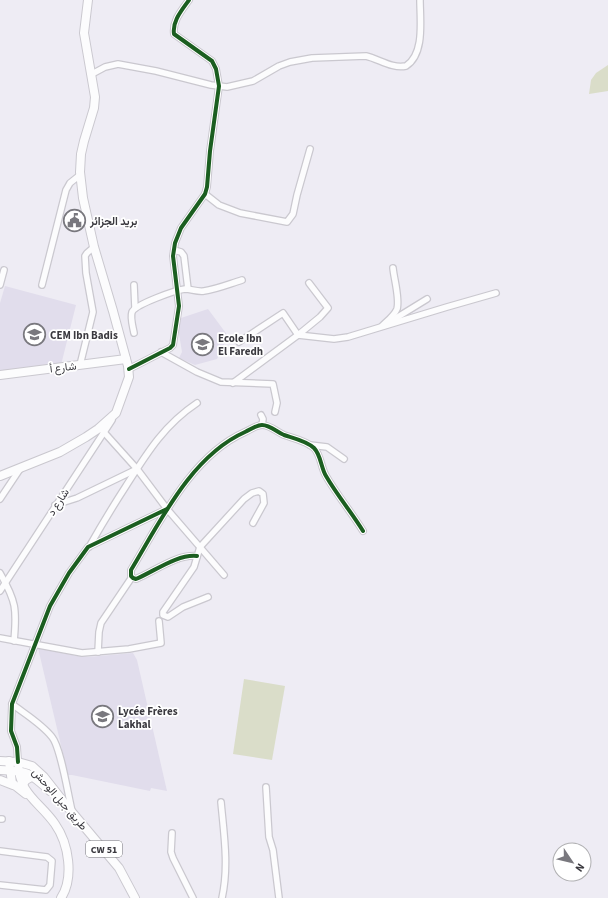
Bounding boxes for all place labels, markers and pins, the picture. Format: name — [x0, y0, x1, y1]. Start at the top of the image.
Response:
public building icon: بريد الجزائر — [62, 208, 88, 234]
place label: بريد الجزائر — [89, 214, 137, 229]
school or university icon: CEM Ibn Badis — [21, 322, 47, 348]
place label: CEM Ibn Badis — [50, 328, 118, 343]
school or university icon: Ecole Ibn El Faredh — [190, 331, 216, 357]
place label: Ecole Ibn El Faredh — [218, 331, 263, 359]
school or university icon: Lycée Frères Lakhal — [89, 704, 115, 730]
place label: Lycée Frères Lakhal — [118, 704, 178, 732]

